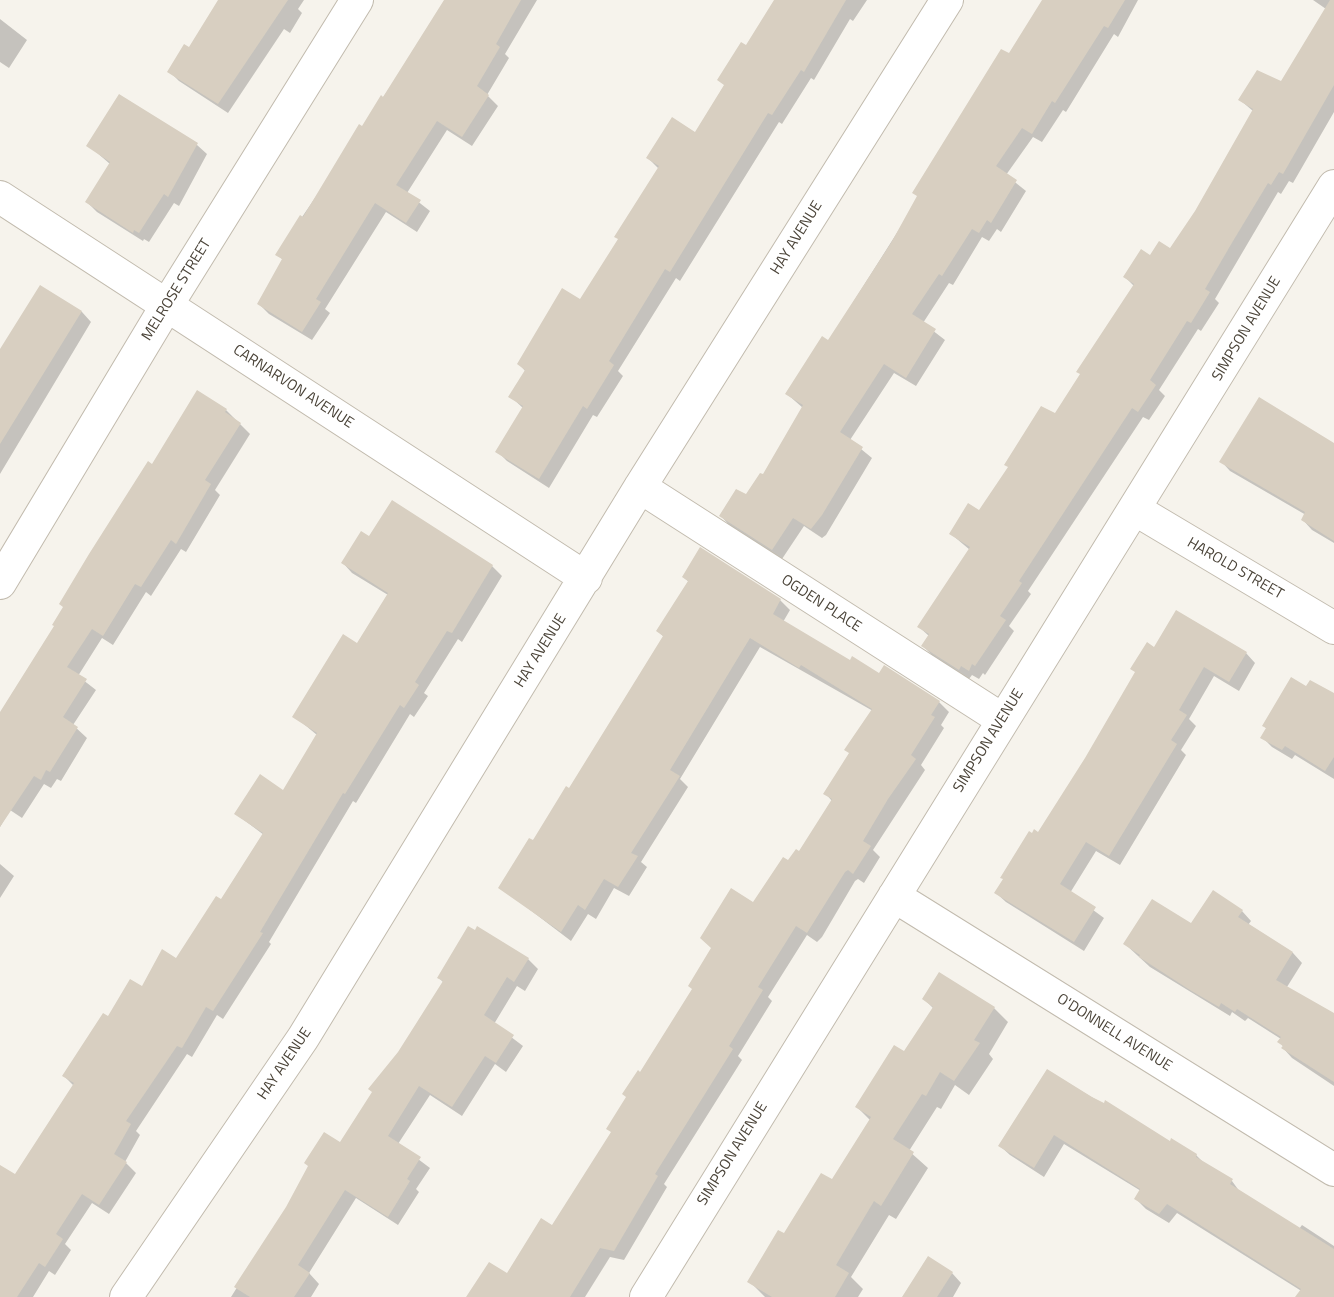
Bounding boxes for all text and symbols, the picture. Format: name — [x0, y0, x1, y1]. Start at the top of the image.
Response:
street label: HAY AVENUE — [767, 198, 827, 278]
street label: MELROSE STREET — [138, 236, 216, 344]
street label: SIMPSON AVENUE — [1209, 274, 1285, 384]
street label: CARNARVON AVENUE — [229, 341, 357, 433]
street label: HAROLD STREET — [1184, 534, 1286, 604]
street label: OGDEN PLACE — [778, 571, 864, 637]
street label: HAY AVENUE — [511, 611, 571, 691]
street label: SIMPSON AVENUE — [950, 686, 1028, 796]
street label: O'DONNELL AVENUE — [1053, 990, 1175, 1076]
street label: HAY AVENUE — [254, 1024, 316, 1104]
street label: SIMPSON AVENUE — [694, 1099, 772, 1209]

